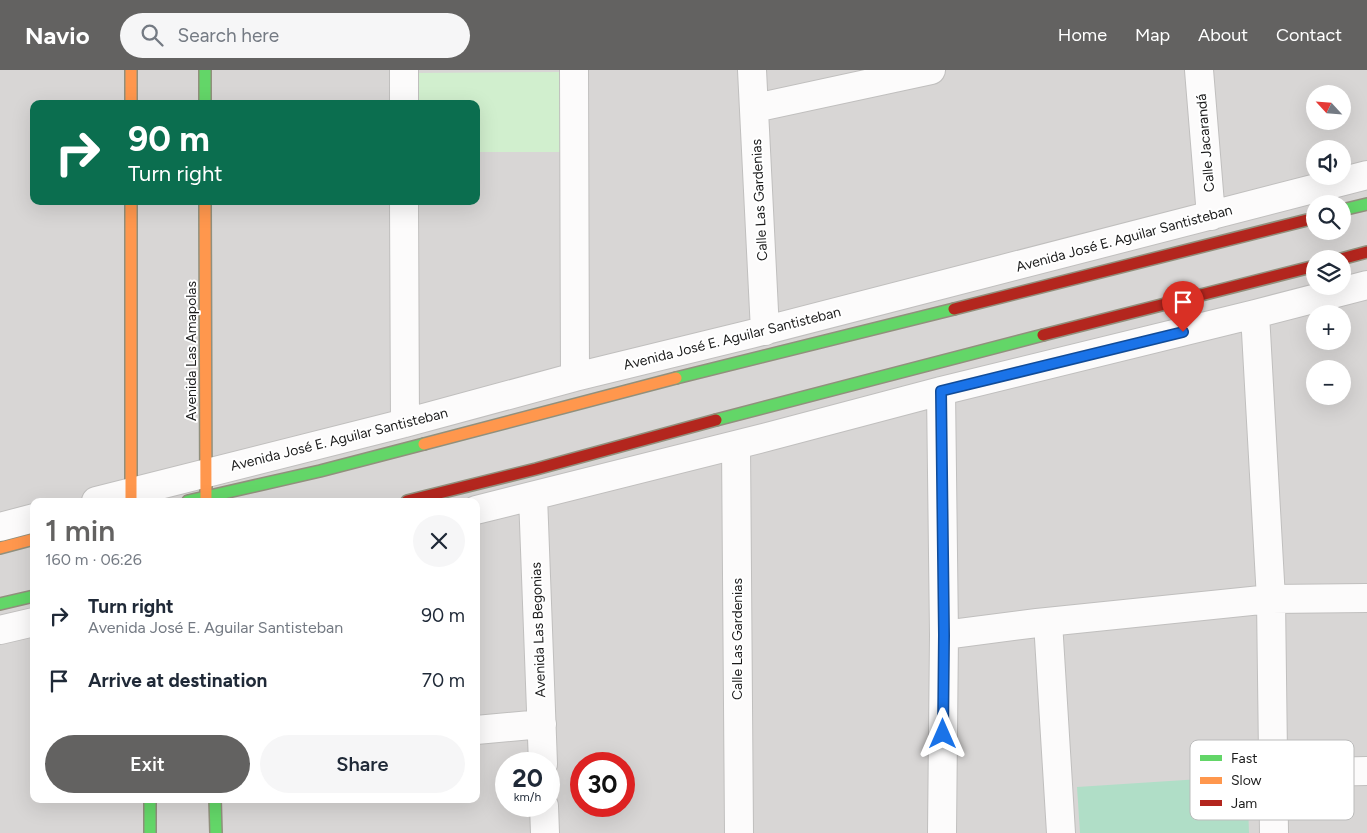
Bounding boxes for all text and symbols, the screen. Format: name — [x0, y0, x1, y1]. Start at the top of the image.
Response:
search box — [120, 13, 470, 58]
text: Navio — [25, 21, 90, 50]
icon: search — [138, 21, 166, 49]
text: Search here — [178, 24, 279, 47]
text: Home — [1058, 24, 1107, 46]
text: Map — [1135, 24, 1170, 46]
text: About — [1198, 24, 1248, 46]
text: Contact — [1276, 24, 1342, 46]
north arrow — [1306, 85, 1351, 130]
map controls — [1306, 85, 1351, 405]
street label: Calle Jacarandá — [1193, 93, 1218, 193]
text: 90 m — [128, 118, 210, 160]
icon: right — [45, 120, 110, 185]
street label: Calle Las Gardenias — [748, 139, 771, 261]
button: sound — [1306, 140, 1351, 185]
text: Turn right — [128, 160, 223, 187]
button: search — [1306, 195, 1351, 240]
street label: Avenida José E. Aguilar Santisteban — [1014, 201, 1234, 276]
button: layers — [1306, 250, 1351, 295]
street label: Avenida Las Amapolas — [183, 281, 200, 421]
pin — [1162, 281, 1204, 332]
icon: arrive — [1169, 288, 1197, 316]
street label: Avenida José E. Aguilar Santisteban — [622, 303, 843, 374]
button: + — [1306, 305, 1351, 350]
button: − — [1306, 360, 1351, 405]
street label: Avenida José E. Aguilar Santisteban — [229, 404, 450, 475]
text: 1 min — [45, 512, 115, 549]
button: close — [413, 515, 465, 567]
text: 160 m · 06:26 — [45, 550, 142, 569]
street label: Avenida Las Begonias — [528, 562, 549, 698]
street label: Calle Las Gardenias — [729, 578, 746, 700]
text: Turn right — [88, 595, 174, 618]
icon: right — [45, 602, 73, 630]
text: 90 m — [421, 604, 465, 627]
text: Avenida José E. Aguilar Santisteban — [88, 618, 343, 637]
icon: arrive — [45, 667, 73, 695]
text: Arrive at destination — [88, 669, 267, 692]
text: 70 m — [422, 669, 465, 692]
position arrow — [916, 707, 968, 759]
button: Exit — [45, 735, 250, 793]
button: Share — [260, 735, 465, 793]
legend — [1190, 740, 1354, 820]
text: Fast — [1231, 750, 1257, 767]
speed limit sign: 30 — [570, 752, 635, 817]
text: 20 — [512, 763, 543, 793]
text: Slow — [1231, 772, 1262, 789]
text: km/h — [514, 790, 541, 804]
text: Jam — [1231, 795, 1257, 812]

